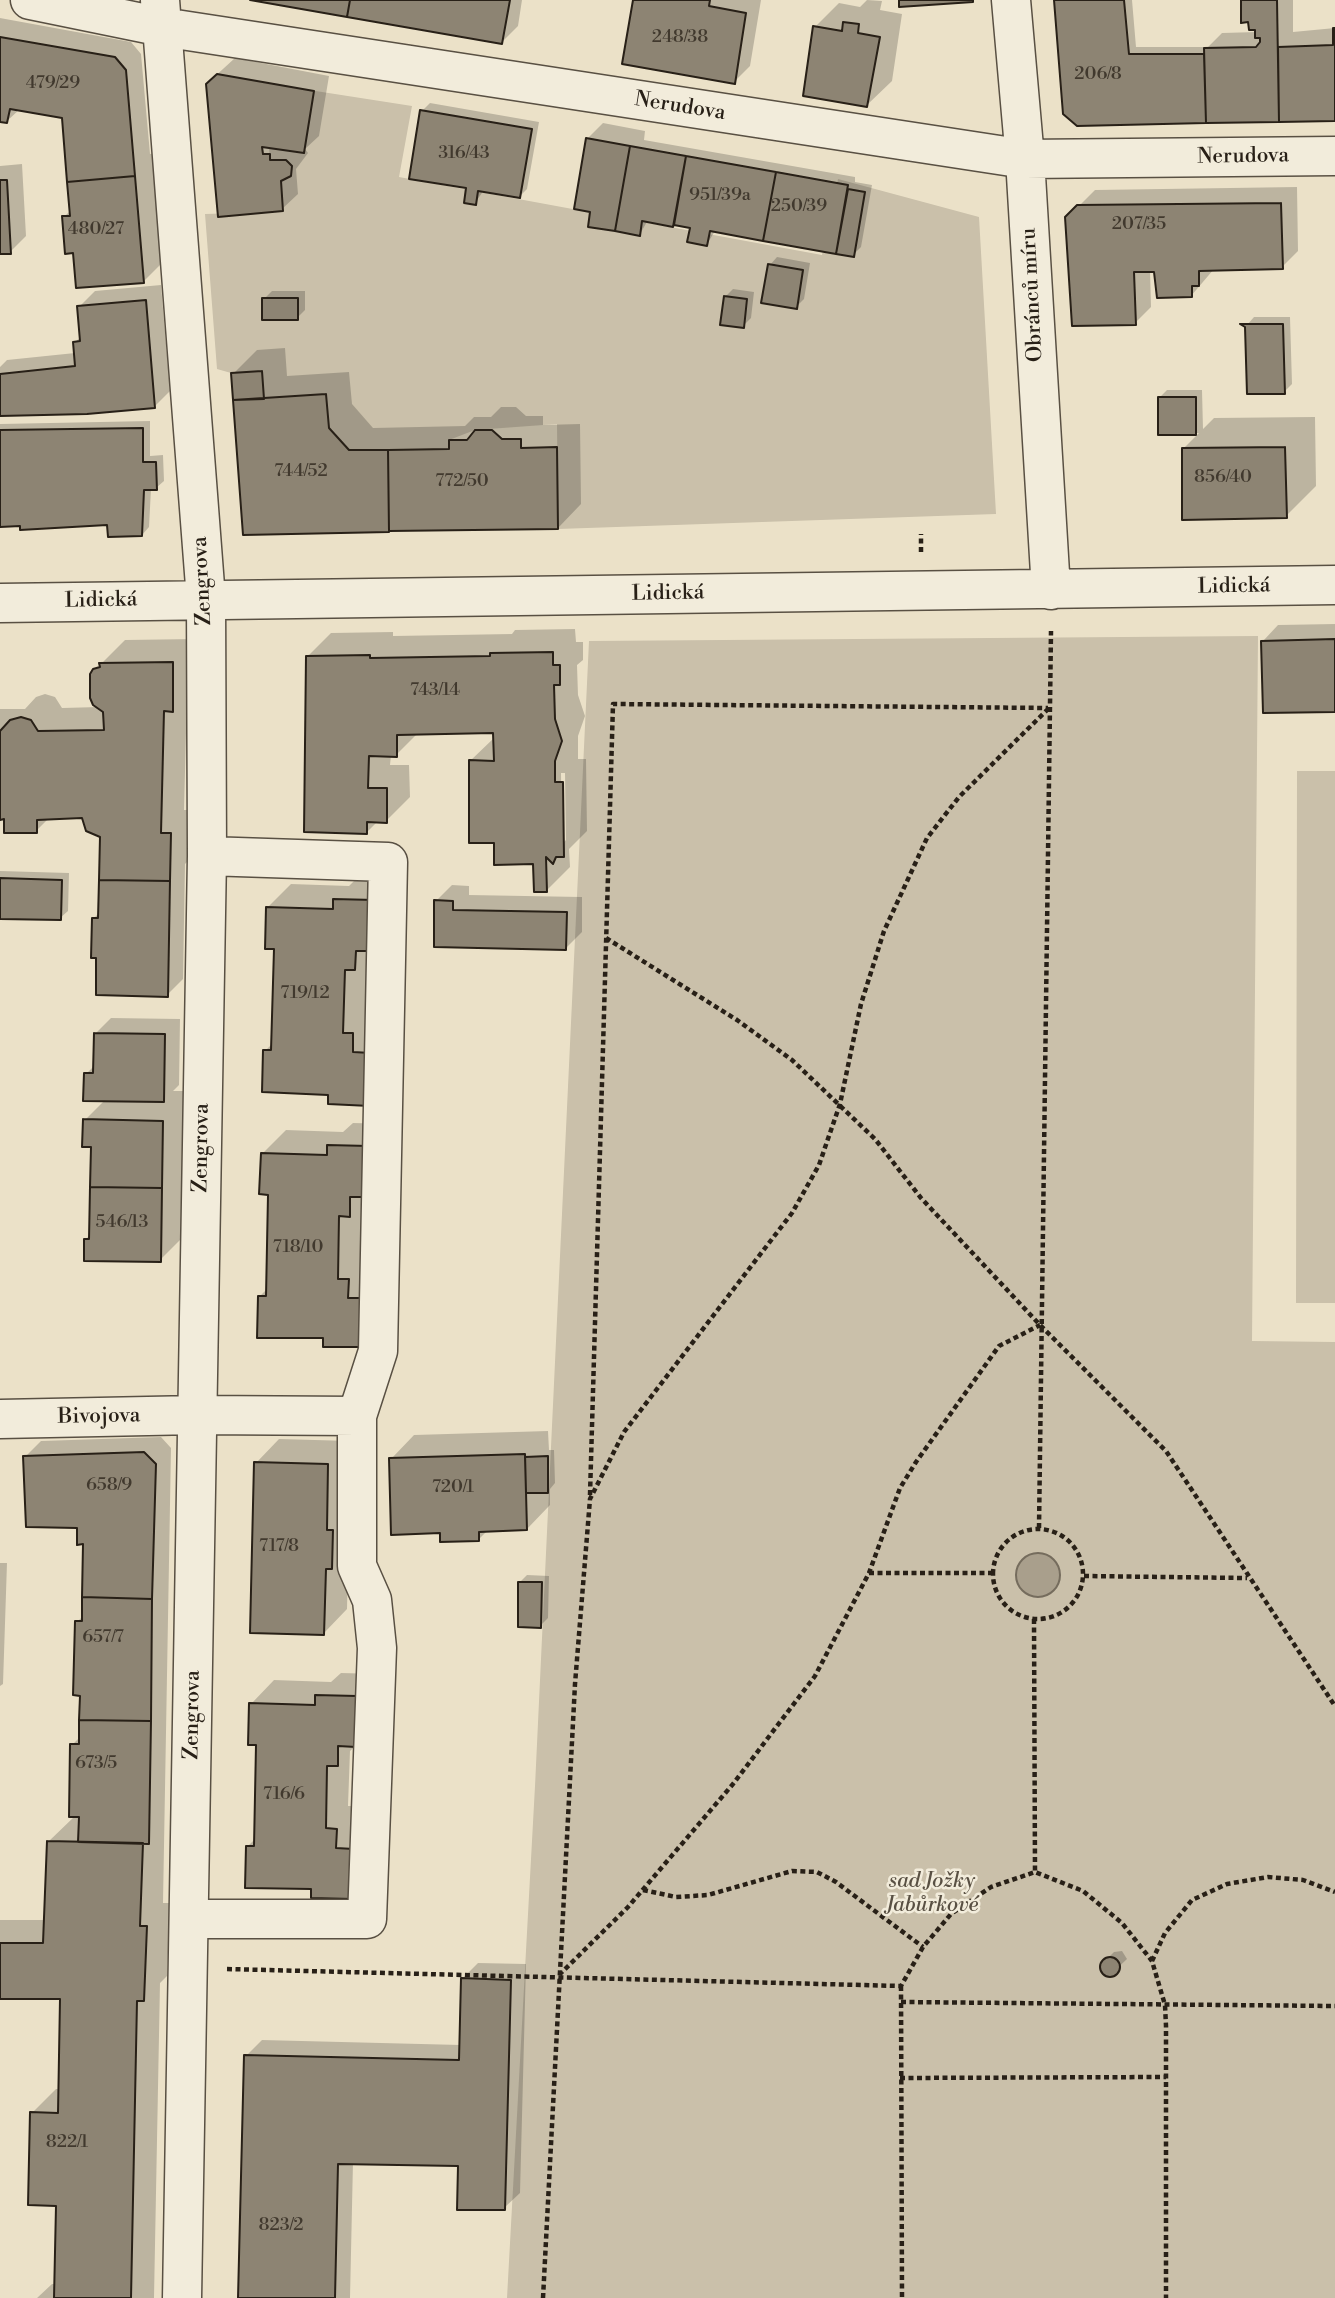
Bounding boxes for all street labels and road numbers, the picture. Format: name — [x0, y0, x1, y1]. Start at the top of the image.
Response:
street label: Nerudova — [633, 87, 727, 127]
street label: Nerudova — [1197, 144, 1289, 170]
street label: Obránců míru — [1017, 227, 1049, 363]
street label: Zengrova — [188, 536, 218, 626]
street label: Lidická — [1198, 574, 1270, 600]
street label: Lidická — [632, 581, 704, 607]
street label: Lidická — [65, 588, 137, 614]
street label: Zengrova — [189, 1103, 215, 1193]
street label: Bivojova — [57, 1404, 141, 1430]
street label: Zengrova — [180, 1670, 206, 1760]

